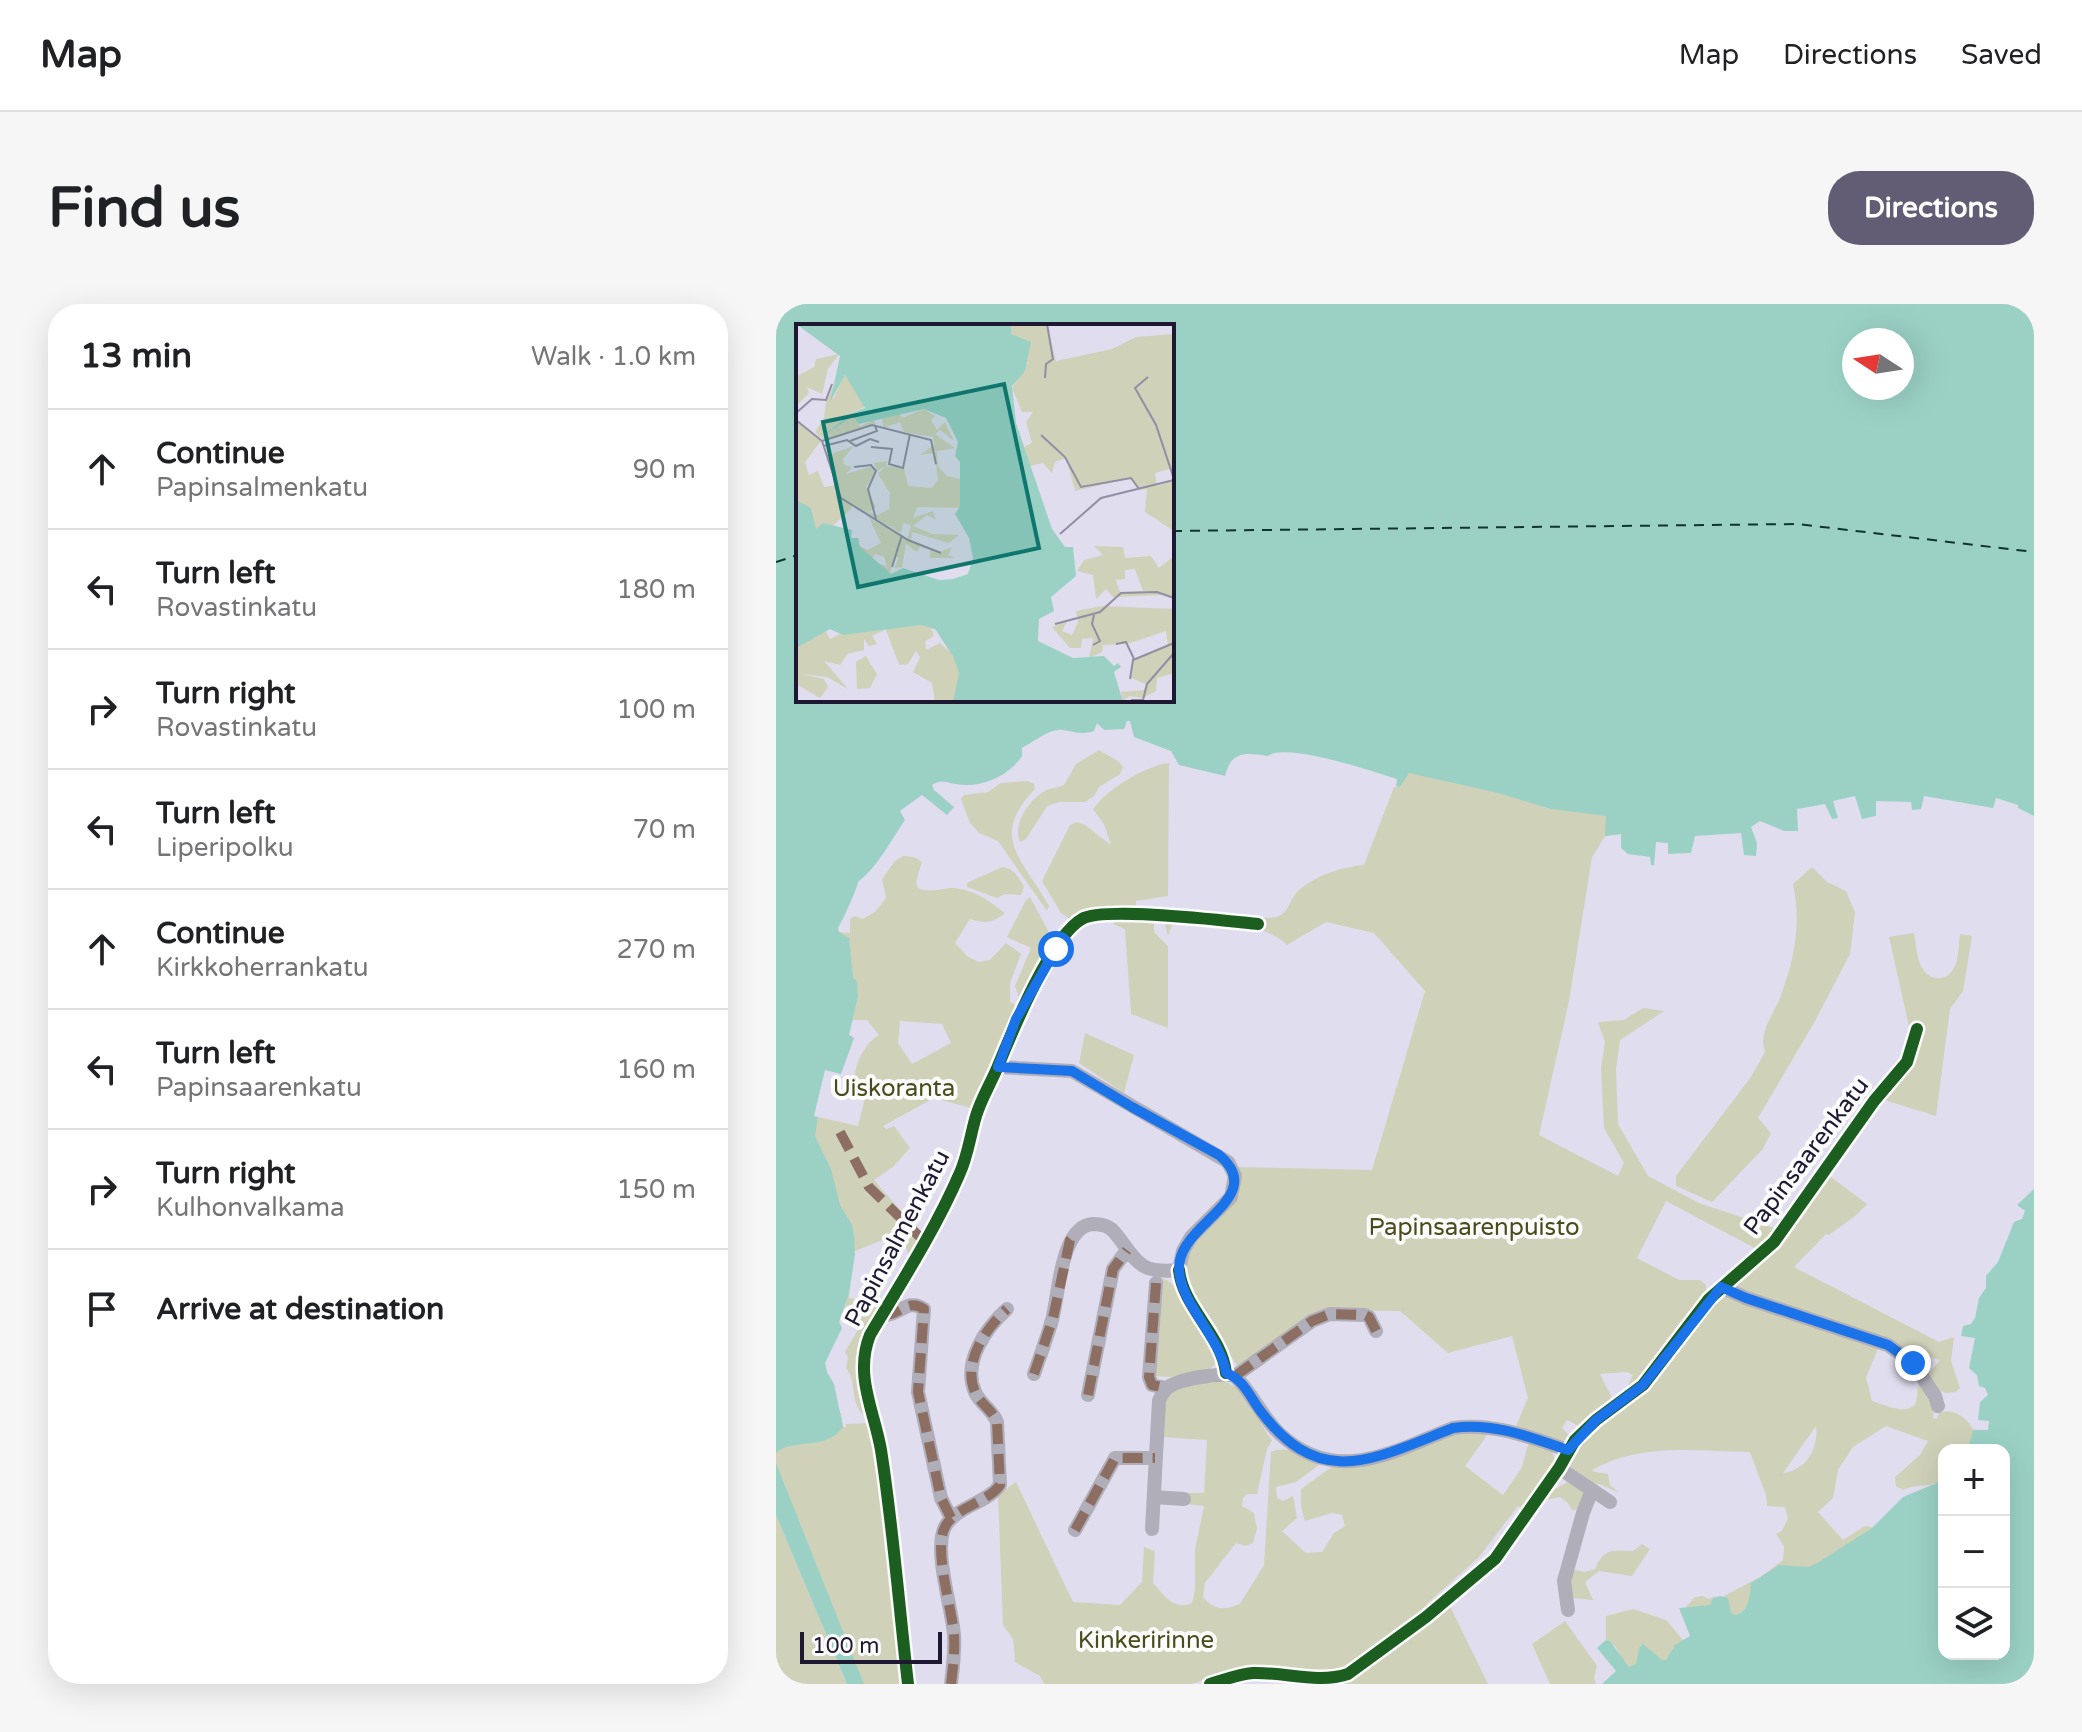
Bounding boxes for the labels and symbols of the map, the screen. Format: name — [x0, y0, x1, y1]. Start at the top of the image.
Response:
inset map — [796, 324, 1174, 702]
north arrow — [1842, 328, 1914, 400]
route start — [1038, 931, 1074, 967]
street label: Papinsaarenkatu — [1738, 1072, 1875, 1241]
park label: Uiskoranta — [833, 1074, 955, 1103]
street label: Papinsalmenkatu — [839, 1145, 956, 1331]
park label: Papinsaarenpuisto — [1368, 1213, 1580, 1242]
route end — [1895, 1345, 1931, 1381]
park label: Kinkeririnne — [1078, 1626, 1214, 1655]
scale bar — [800, 1628, 942, 1664]

